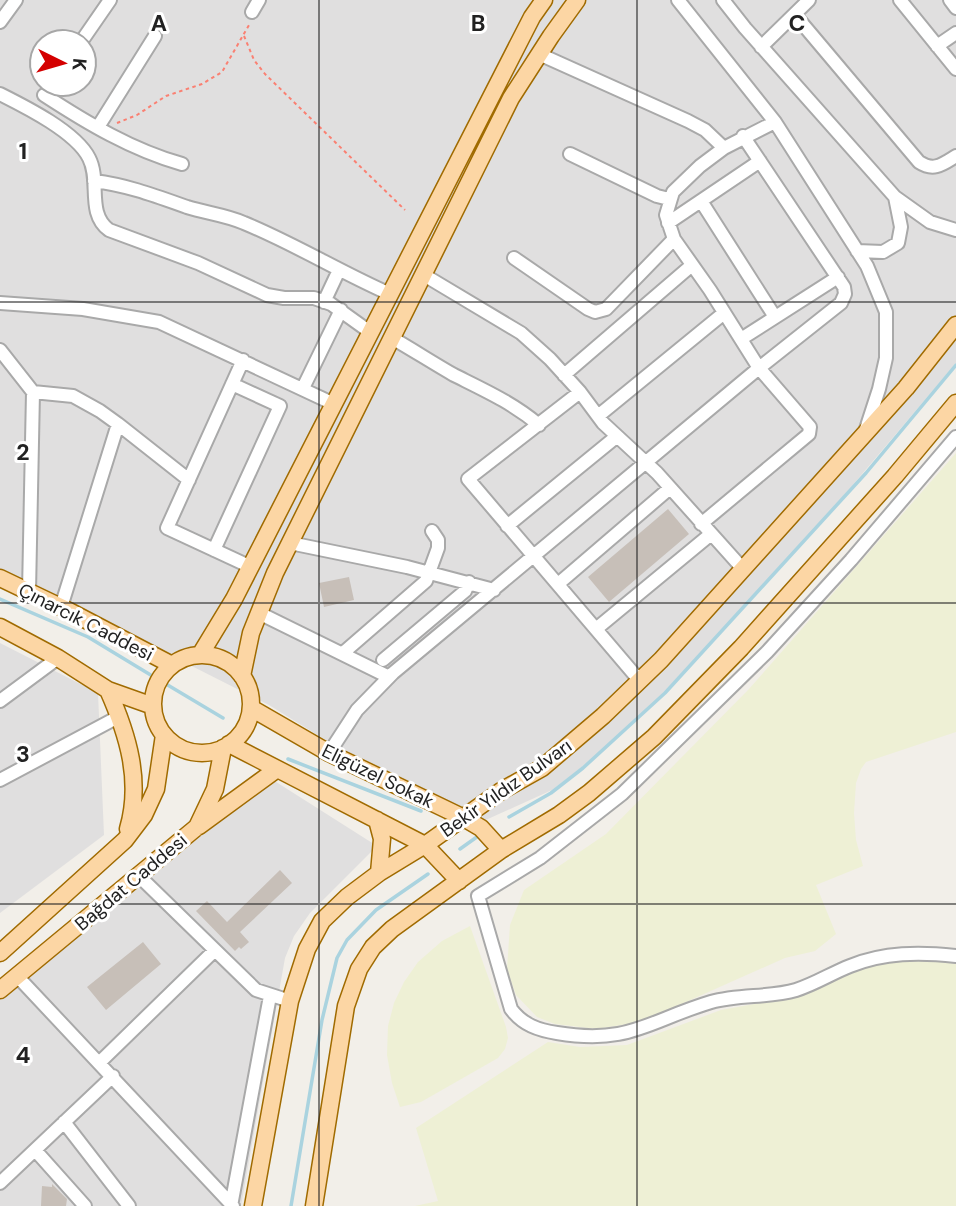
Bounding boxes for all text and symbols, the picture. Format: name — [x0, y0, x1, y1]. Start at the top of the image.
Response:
text: A — [151, 8, 167, 38]
text: B — [471, 8, 485, 38]
text: C — [789, 8, 805, 38]
north arrow — [28, 28, 98, 98]
text: K — [66, 57, 92, 72]
text: 1 — [19, 136, 27, 166]
text: 2 — [16, 437, 30, 467]
street label: Çınarcık Caddesi — [14, 577, 158, 667]
street label: Bekir Yıldız Bulvarı — [435, 733, 577, 843]
street label: Eligüzel Sokak — [318, 738, 438, 814]
text: 3 — [16, 739, 30, 769]
street label: Bağdat Caddesi — [70, 828, 192, 936]
text: 4 — [16, 1040, 31, 1070]

